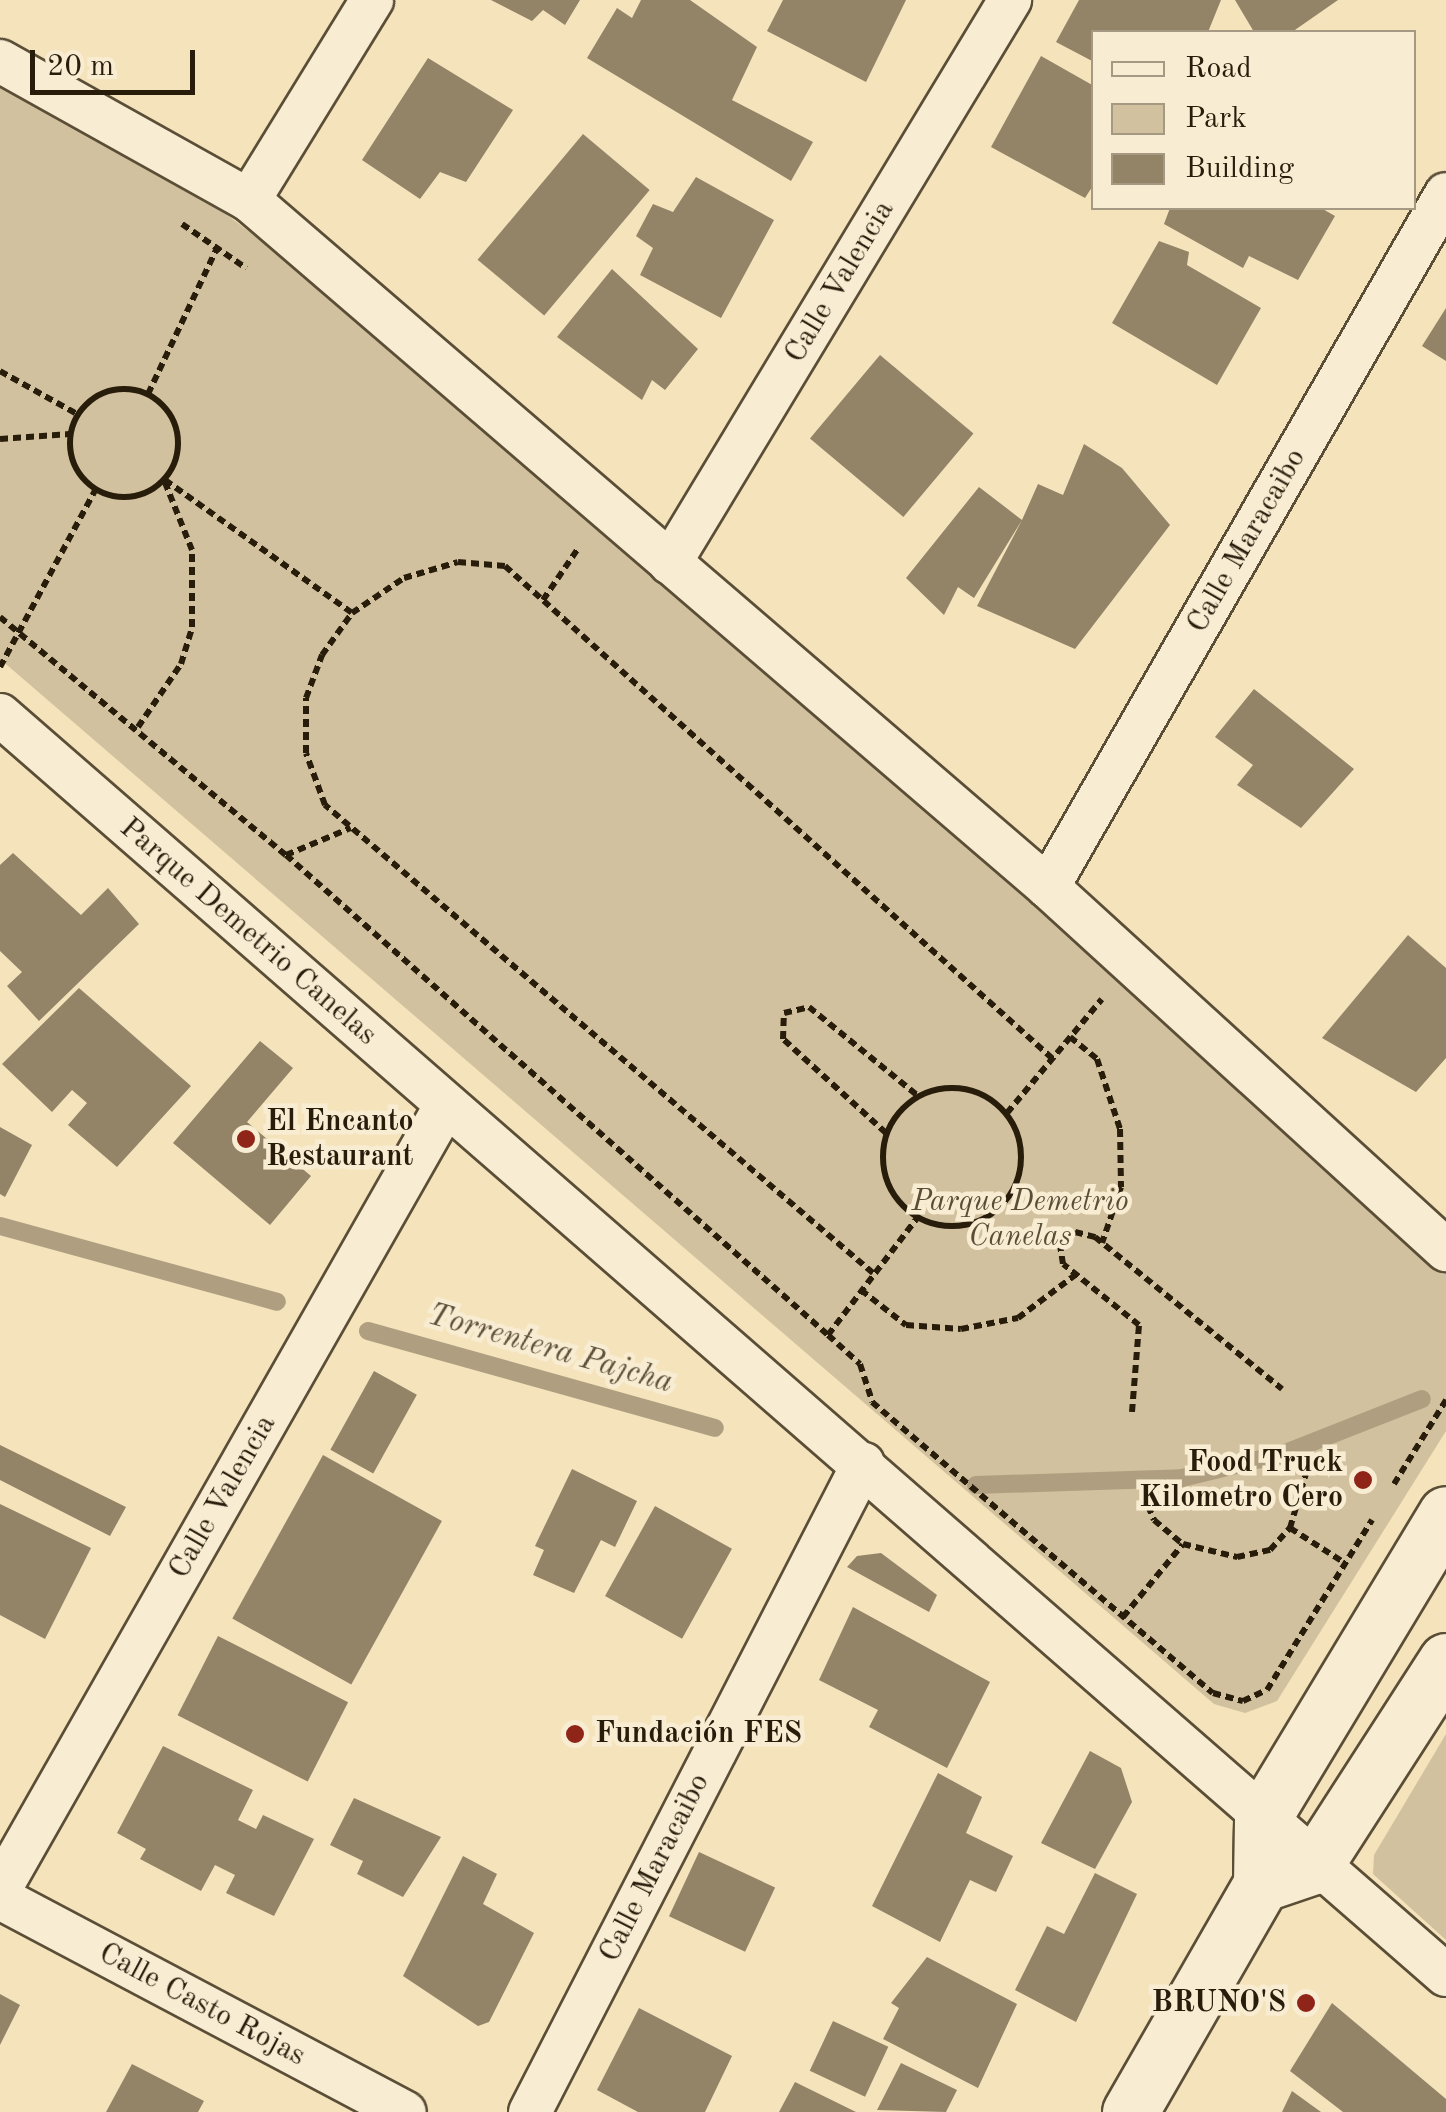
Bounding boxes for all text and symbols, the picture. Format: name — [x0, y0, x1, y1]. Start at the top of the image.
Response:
scale bar — [35, 30, 200, 92]
legend — [1091, 30, 1416, 210]
text: 20 m — [47, 52, 114, 82]
text: Road — [1185, 54, 1252, 84]
text: Park — [1185, 104, 1247, 134]
text: Building — [1185, 154, 1294, 184]
street label: Calle Valencia — [777, 194, 903, 370]
street label: Calle Maracaibo — [1180, 443, 1314, 639]
street label: Parque Demetrio Canelas — [112, 810, 384, 1054]
place label: El Encanto Restaurant — [266, 1104, 414, 1174]
marker: El Encanto Restaurant — [235, 1128, 257, 1150]
park label: Parque Demetrio Canelas — [911, 1184, 1129, 1254]
water label: Torrentera Pajcha — [423, 1297, 677, 1403]
street label: Calle Valencia — [162, 1409, 284, 1585]
place label: Food Truck Kilometro Cero — [1139, 1445, 1343, 1516]
marker: Food Truck Kilometro Cero — [1352, 1469, 1374, 1491]
place label: Fundación FES — [595, 1716, 802, 1752]
marker: Fundación FES — [564, 1723, 586, 1745]
street label: Calle Maracaibo — [592, 1768, 718, 1968]
street label: Calle Casto Rojas — [93, 1935, 311, 2075]
place label: BRUNO'S — [1152, 1985, 1286, 2021]
marker: BRUNO'S — [1295, 1992, 1317, 2014]

